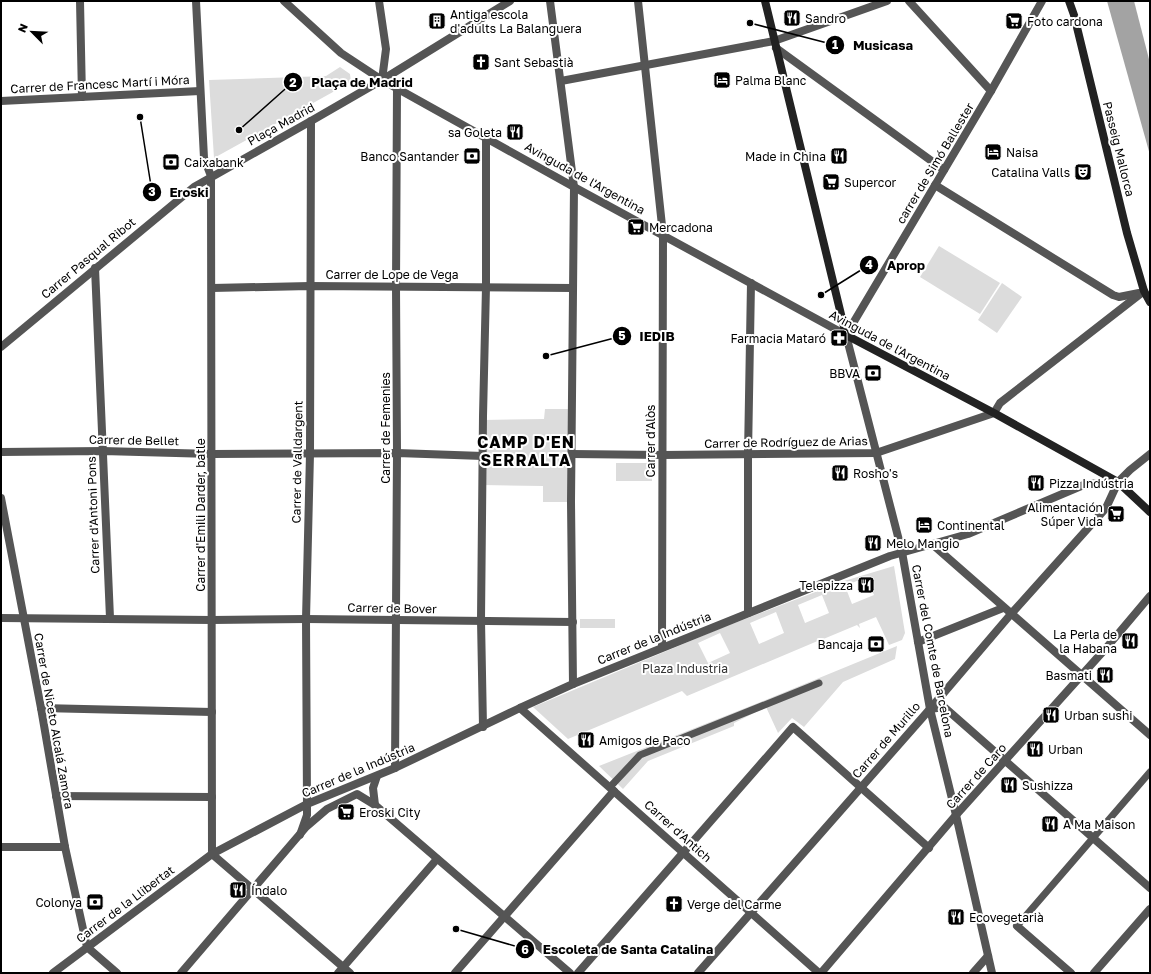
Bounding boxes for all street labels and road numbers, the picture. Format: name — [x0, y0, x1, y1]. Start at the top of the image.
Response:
street label: Carrer de Francesc Martí i Móra — [10, 72, 190, 96]
street label: Plaça Madrid — [245, 99, 317, 149]
street label: carrer de Simó Ballester — [893, 100, 977, 226]
street label: Passeig Mallorca — [1100, 100, 1138, 198]
street label: Avinguda de l'Argentina — [522, 139, 648, 217]
street label: Carrer Pasqual Ribot — [38, 214, 138, 302]
street label: Carrer de Lope de Vega — [325, 267, 459, 282]
street label: Avinguda de l'Argentina — [827, 307, 953, 383]
street label: Carrer de Femenies — [378, 372, 393, 484]
street label: Carrer de Valldargent — [288, 400, 306, 524]
street label: Carrer d'Alòs — [643, 405, 658, 477]
street label: Carrer de Bellet — [89, 432, 180, 448]
street label: Carrer de Rodríguez de Arias — [704, 433, 868, 451]
street label: Carrer d'Emili Darder, batle — [193, 438, 208, 592]
street label: Carrer d'Antoni Pons — [83, 456, 103, 574]
street label: Carrer del Comte de Barcelona — [909, 563, 957, 739]
street label: Carrer de Bover — [347, 600, 437, 616]
street label: Carrer de la Indústria — [595, 608, 713, 668]
street label: Carrer de Niceto Alcalá Zamora — [31, 632, 77, 810]
street label: Carrer de Murillo — [849, 699, 923, 781]
street label: Carrer de la Indústria — [299, 739, 417, 801]
street label: Carrer de Caro — [943, 740, 1009, 812]
street label: Carrer d'Antich — [641, 797, 715, 865]
street label: Carrer de la Llibertat — [73, 862, 177, 946]

